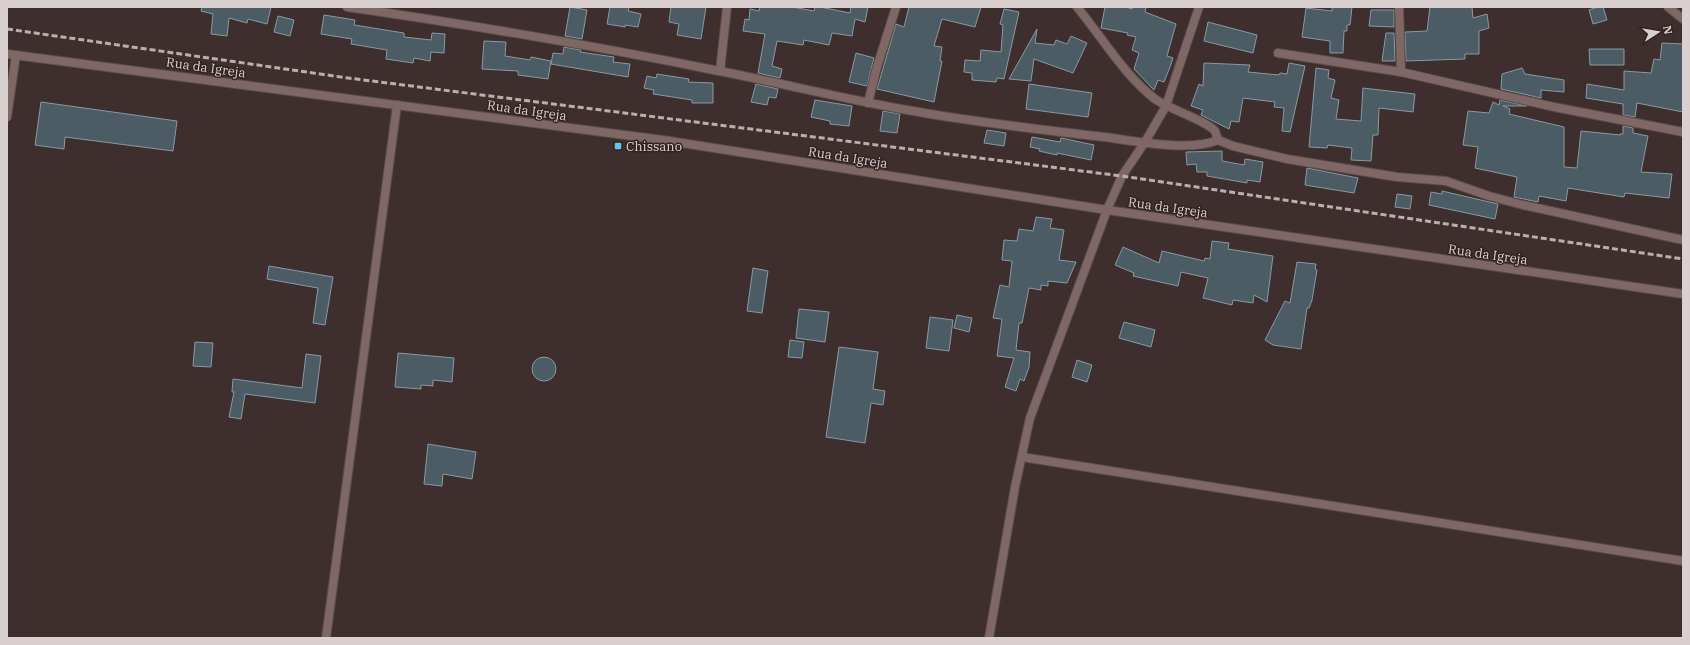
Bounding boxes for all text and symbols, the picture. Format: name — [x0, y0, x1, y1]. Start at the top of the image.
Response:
north arrow — [1638, 12, 1678, 52]
text: N — [1660, 24, 1676, 36]
street label: Rua da Igreja — [165, 53, 247, 81]
street label: Rua da Igreja — [486, 96, 568, 124]
place label: Chissano — [626, 138, 682, 155]
marker: Chissano — [613, 141, 623, 151]
street label: Rua da Igreja — [807, 143, 889, 172]
street label: Rua da Igreja — [1127, 193, 1209, 221]
street label: Rua da Igreja — [1447, 240, 1529, 268]

